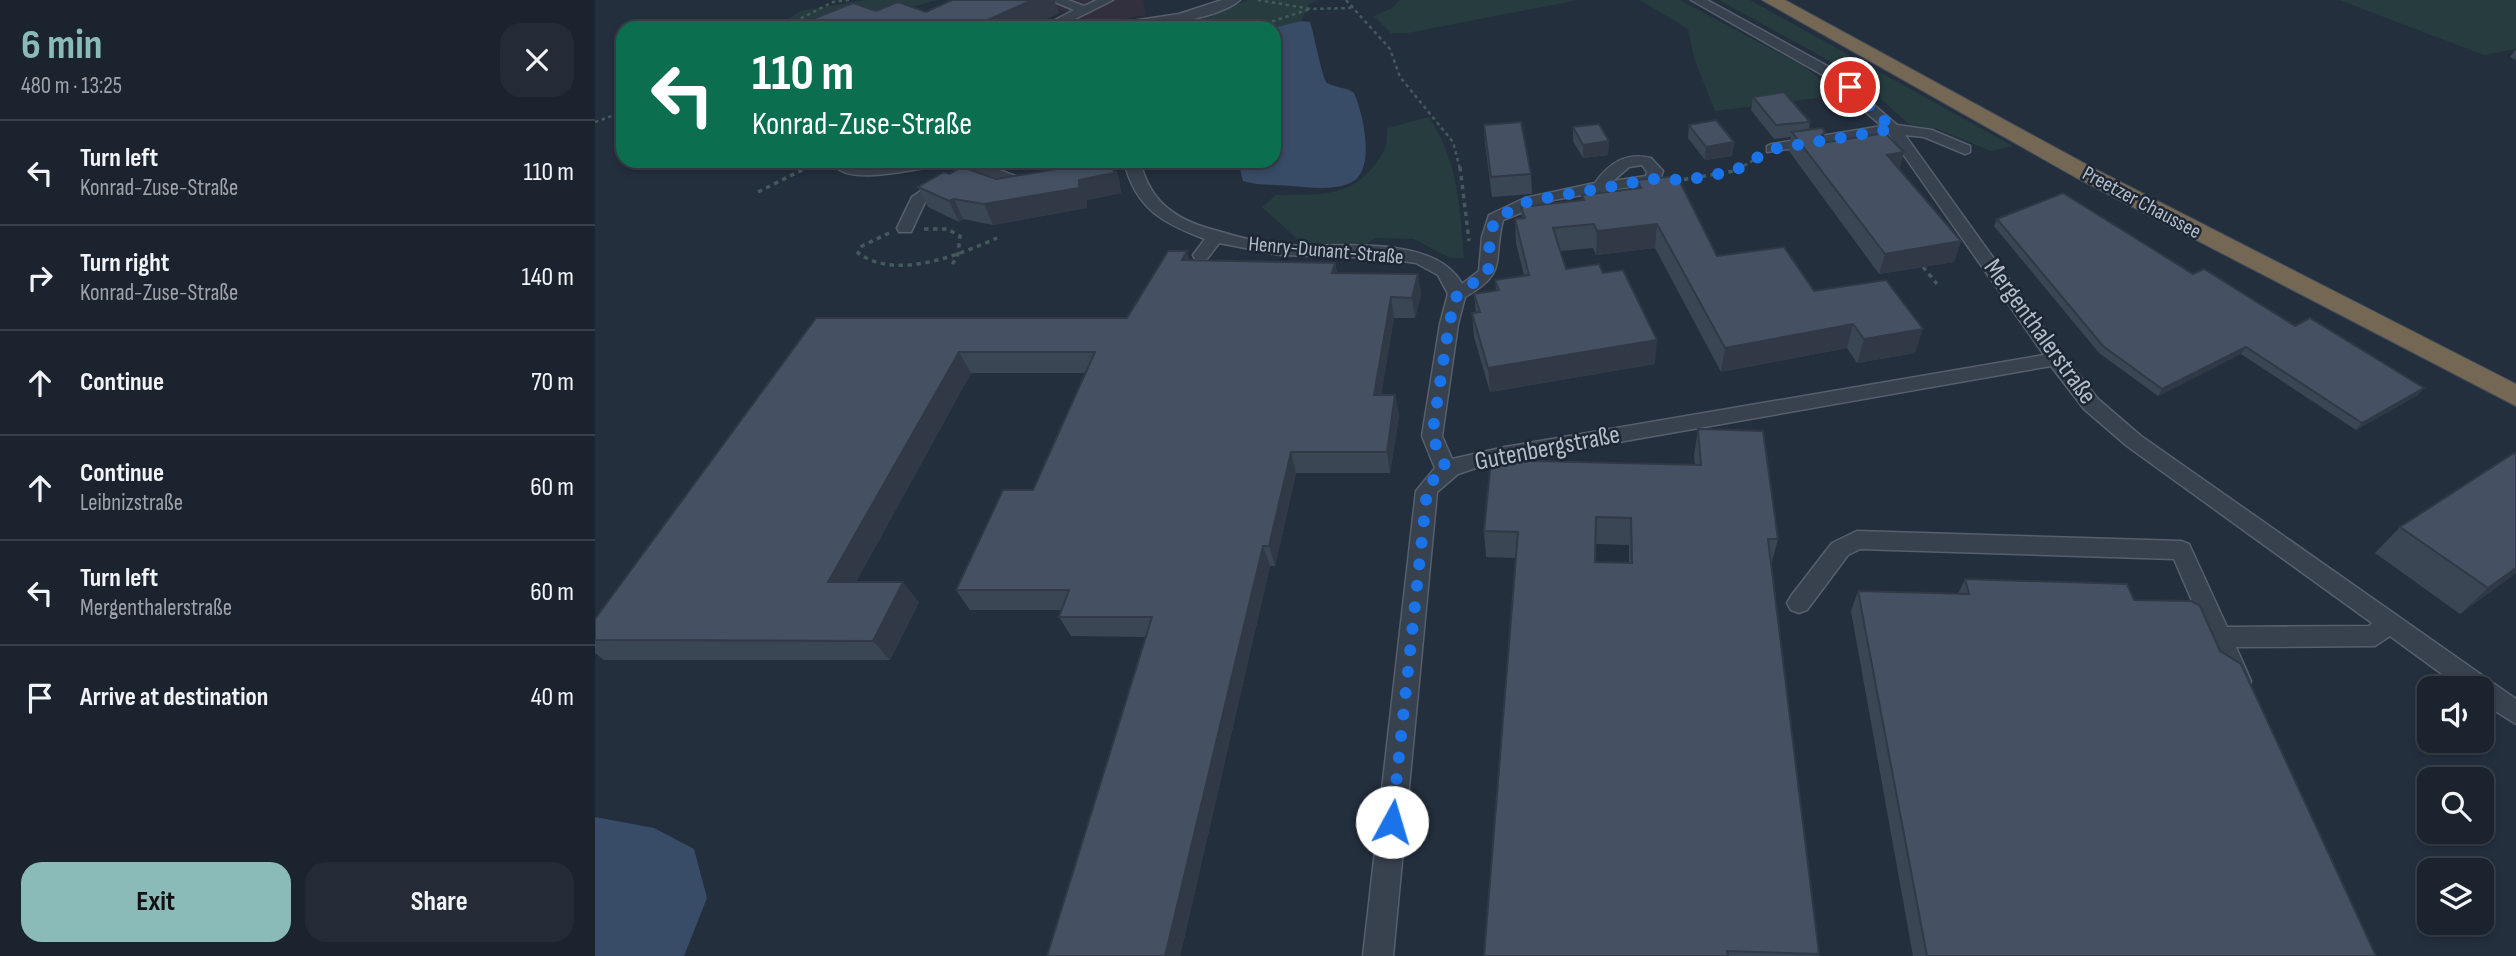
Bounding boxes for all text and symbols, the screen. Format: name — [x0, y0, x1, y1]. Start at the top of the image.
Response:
text: 6 min — [21, 20, 102, 71]
button: close — [500, 23, 574, 97]
text: 110 m — [752, 45, 854, 104]
icon: left — [637, 49, 728, 140]
pin — [1820, 57, 1880, 117]
icon: arrive — [1831, 68, 1869, 106]
text: 480 m · 13:25 — [21, 72, 122, 100]
text: Konrad-Zuse-Straße — [752, 105, 972, 144]
text: Turn left — [80, 143, 158, 174]
icon: left — [21, 154, 59, 192]
text: 110 m — [523, 157, 574, 188]
street label: Preetzer Chaussee — [2078, 161, 2205, 244]
text: Konrad-Zuse-Straße — [80, 174, 238, 202]
street label: Henry-Dunant-Straße — [1247, 231, 1405, 270]
text: Turn right — [80, 248, 169, 279]
street label: Mergenthalerstraße — [1977, 253, 2103, 410]
icon: right — [21, 259, 59, 297]
text: 140 m — [522, 262, 574, 293]
text: Konrad-Zuse-Straße — [80, 279, 238, 307]
icon: ahead — [21, 364, 59, 402]
text: Continue — [80, 367, 164, 398]
text: 70 m — [531, 367, 574, 398]
street label: Gutenbergstraße — [1472, 419, 1623, 478]
text: Continue — [80, 458, 164, 489]
icon: ahead — [21, 469, 59, 507]
text: 60 m — [530, 472, 574, 503]
text: Leibnizstraße — [80, 489, 183, 517]
text: Turn left — [80, 563, 158, 594]
icon: left — [21, 574, 59, 612]
text: 60 m — [530, 577, 574, 608]
text: Mergenthalerstraße — [80, 594, 232, 622]
map controls — [2417, 676, 2494, 935]
button: sound — [2417, 676, 2494, 753]
icon: arrive — [21, 679, 59, 717]
text: Arrive at destination — [80, 682, 268, 713]
text: 40 m — [531, 682, 574, 713]
button: search — [2417, 767, 2494, 844]
position arrow — [1355, 785, 1429, 859]
button: layers — [2417, 858, 2494, 935]
button: Exit — [21, 862, 291, 942]
button: Share — [305, 862, 574, 942]

